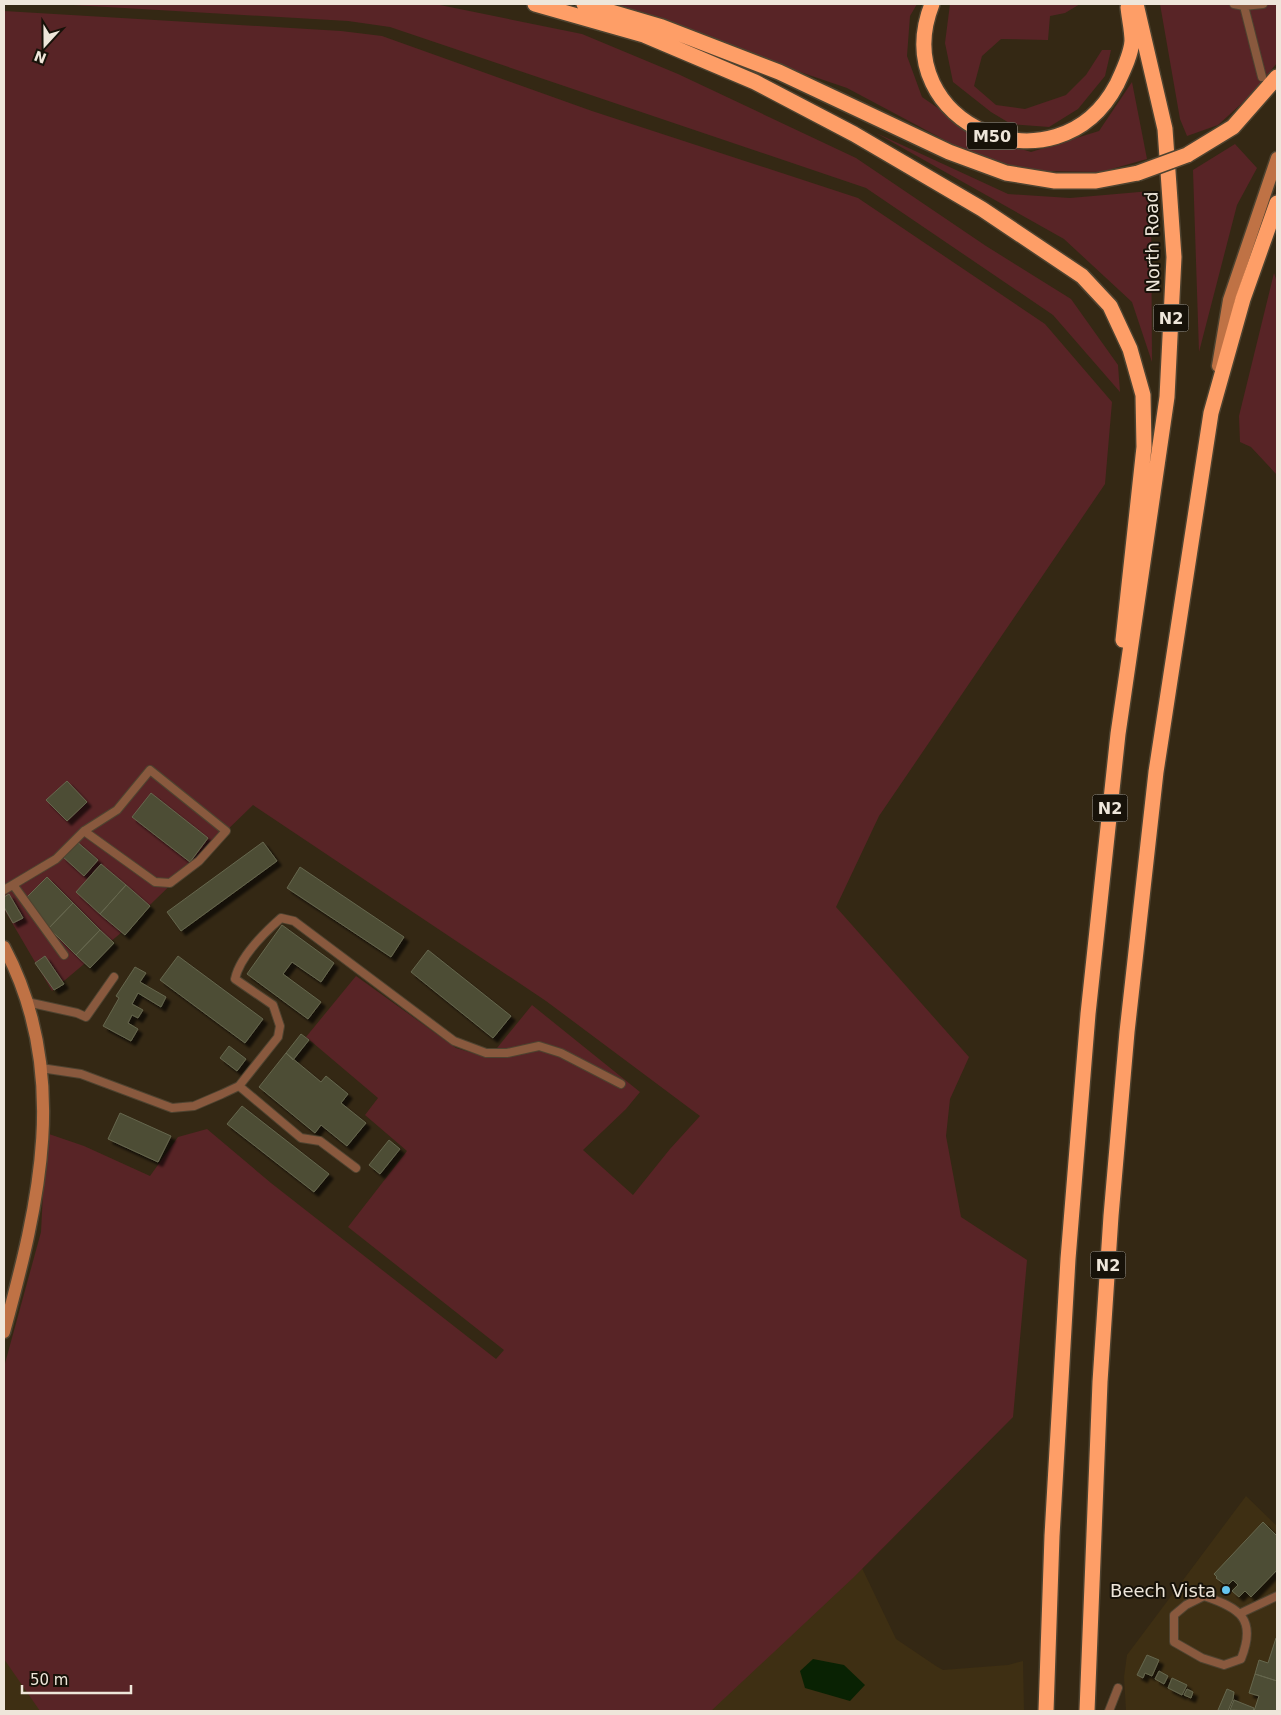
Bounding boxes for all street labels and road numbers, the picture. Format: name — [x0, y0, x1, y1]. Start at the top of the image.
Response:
road number: M50 — [967, 122, 1017, 150]
street label: North Road — [1141, 191, 1163, 293]
road number: N2 — [1154, 304, 1188, 332]
road number: N2 — [1092, 794, 1128, 821]
road number: N2 — [1090, 1252, 1126, 1278]

